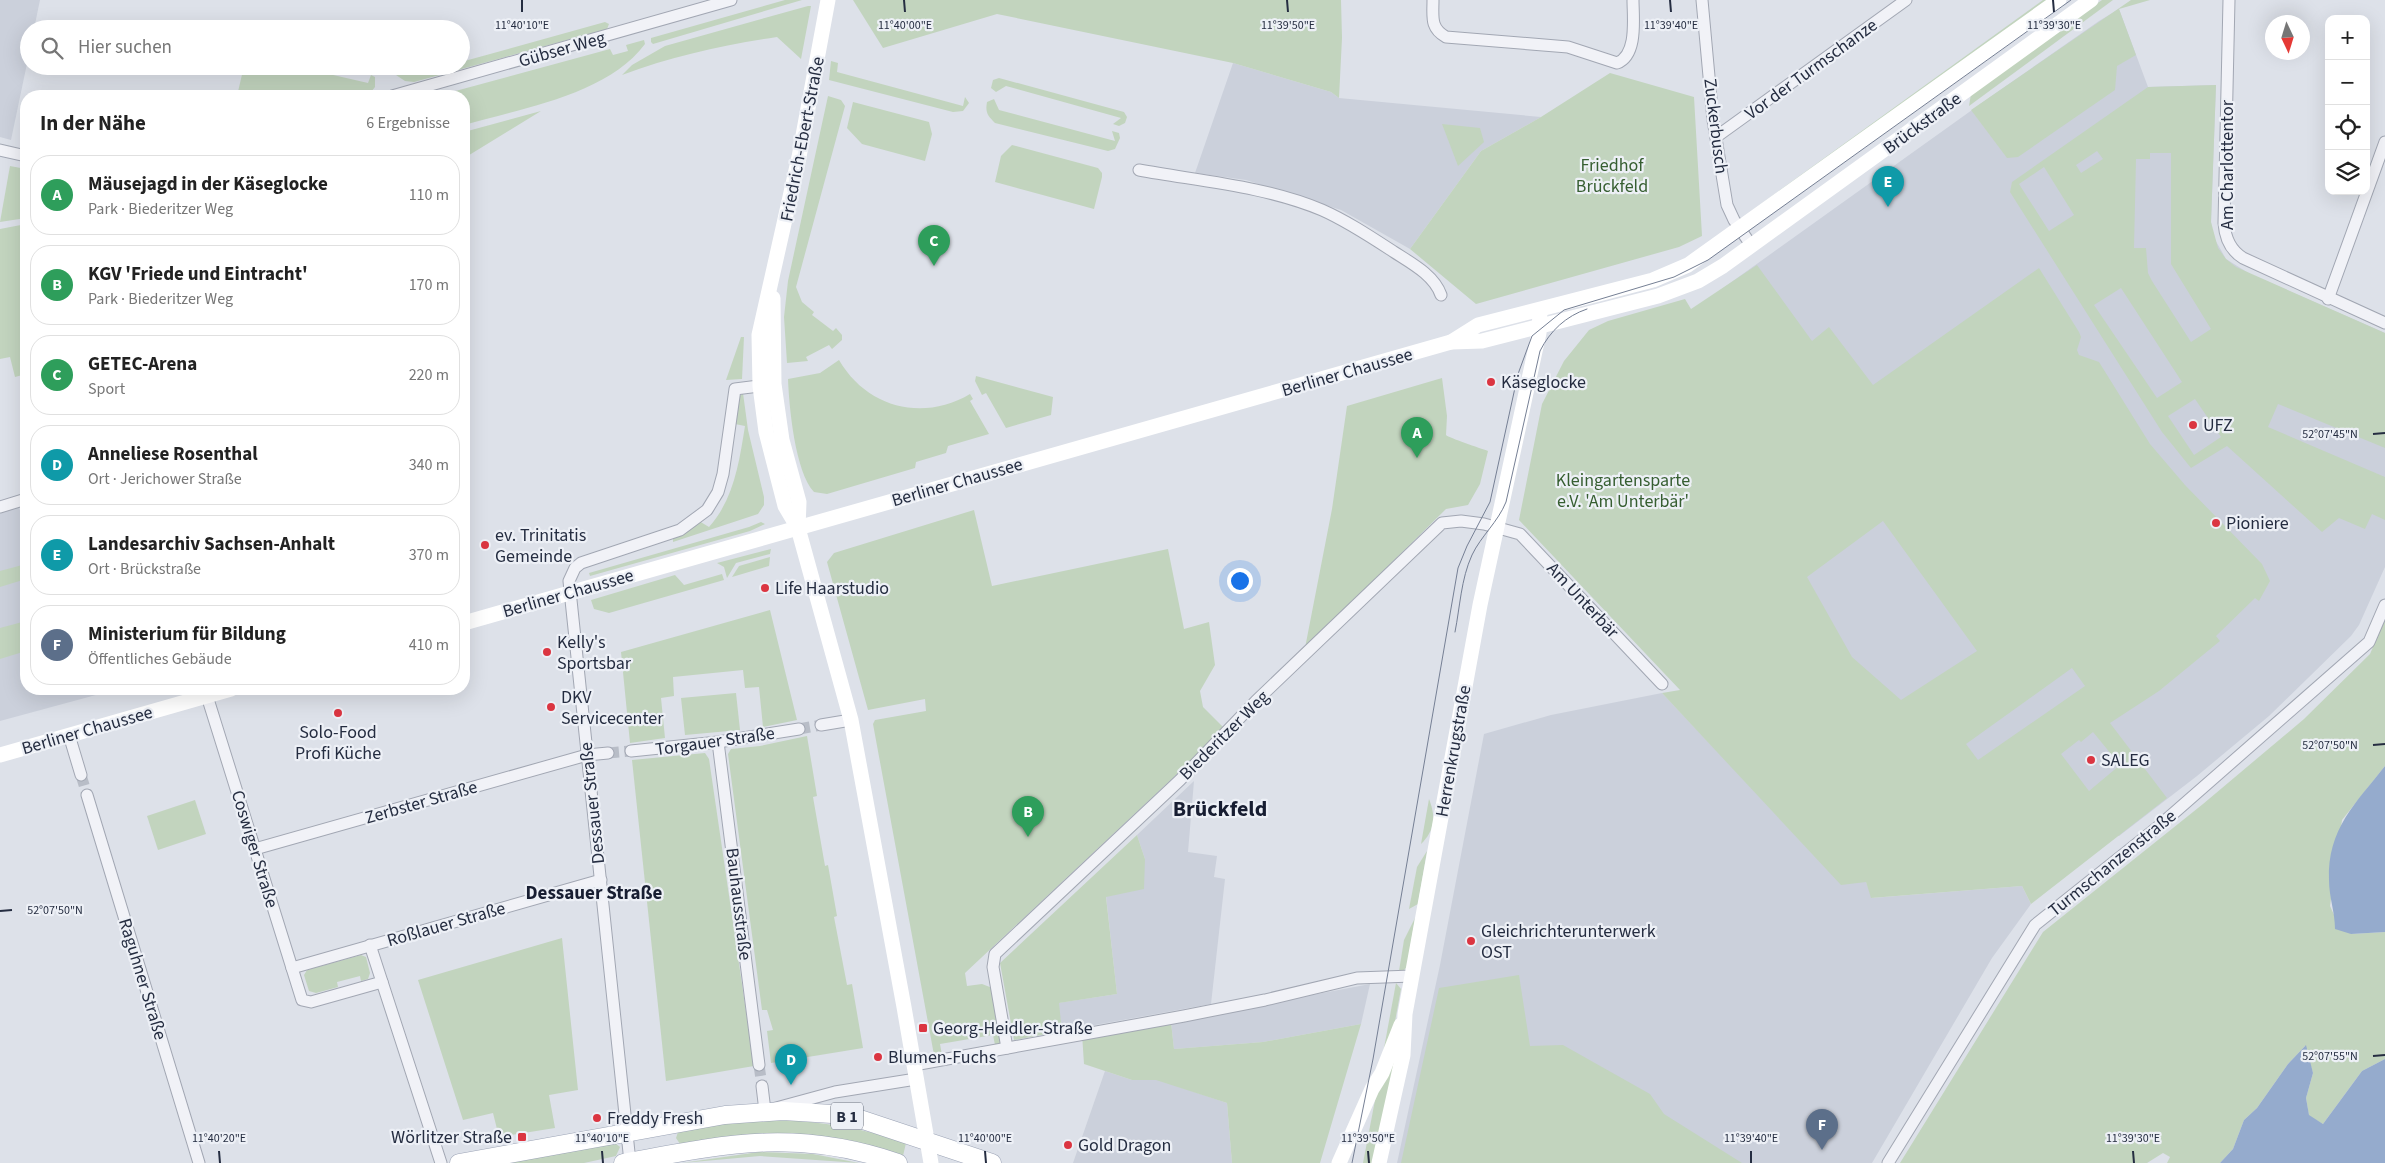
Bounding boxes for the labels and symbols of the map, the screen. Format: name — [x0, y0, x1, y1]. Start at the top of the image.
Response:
street label: Vor der Turmschanze — [1740, 13, 1883, 126]
north arrow — [2265, 15, 2310, 60]
text: 11°40'10"E — [495, 17, 549, 34]
text: 11°40'00"E — [878, 17, 932, 34]
text: 11°39'50"E — [1261, 17, 1315, 34]
text: 11°39'40"E — [1644, 17, 1698, 34]
text: 11°39'30"E — [2027, 17, 2081, 34]
street label: Gübser Weg — [516, 25, 608, 74]
street label: Friedrich-Ebert-Straße — [774, 54, 831, 224]
street label: Zuckerbusch — [1697, 77, 1734, 175]
street label: Brückstraße — [1878, 86, 1967, 160]
street label: Am Charlottentor — [2215, 99, 2240, 230]
park label: Friedhof Brückfeld — [1576, 153, 1648, 199]
pin: E — [1872, 166, 1904, 207]
pin: C — [918, 225, 950, 266]
street label: Berliner Chaussee — [1279, 342, 1416, 403]
place label: Käseglocke — [1501, 370, 1586, 395]
marker: Käseglocke — [1485, 376, 1497, 388]
place label: UFZ — [2203, 413, 2233, 438]
pin: A — [1401, 417, 1433, 458]
marker: UFZ — [2187, 419, 2199, 431]
text: 52°07'45"N — [2302, 426, 2358, 443]
street label: Berliner Chaussee — [889, 452, 1026, 513]
park label: Kleingartensparte e.V. 'Am Unterbär' — [1556, 468, 1690, 514]
place label: Pioniere — [2226, 511, 2289, 536]
marker: Pioniere — [2210, 517, 2222, 529]
place label: ev. Trinitatis Gemeinde — [495, 523, 586, 569]
marker: ev. Trinitatis Gemeinde — [479, 539, 491, 551]
street label: Am Unterbär — [1541, 557, 1625, 644]
street label: Berliner Chaussee — [500, 563, 637, 624]
your location — [1227, 568, 1253, 594]
place label: Life Haarstudio — [775, 576, 889, 601]
marker: Life Haarstudio — [759, 582, 771, 594]
place label: Kelly's Sportsbar — [557, 630, 632, 676]
marker: Kelly's Sportsbar — [541, 646, 553, 658]
street label: Herrenkrugstraße — [1430, 683, 1477, 819]
place label: DKV Servicecenter — [561, 685, 664, 731]
street label: Biederitzer Weg — [1174, 685, 1275, 786]
street label: Berliner Chaussee — [19, 700, 156, 761]
marker: DKV Servicecenter — [545, 701, 557, 713]
marker: Solo-Food Profi Küche — [332, 707, 344, 719]
place label: Solo-Food Profi Küche — [295, 720, 381, 766]
street label: Torgauer Straße — [654, 721, 776, 762]
text: 52°07'50"N — [2302, 737, 2358, 754]
street label: Dessauer Straße — [574, 741, 611, 865]
place label: SALEG — [2101, 748, 2150, 773]
marker: SALEG — [2085, 754, 2097, 766]
street label: Zerbster Straße — [362, 775, 480, 830]
street label: Coswiger Straße — [225, 787, 284, 911]
district label: Brückfeld — [1173, 793, 1267, 825]
pin: B — [1012, 796, 1044, 837]
street label: Turmschanzenstraße — [2043, 804, 2182, 923]
street label: Bauhausstraße — [719, 846, 758, 962]
district label: Dessauer Straße — [526, 880, 663, 907]
street label: Roßlauer Straße — [384, 896, 508, 953]
text: 52°07'50"N — [27, 902, 83, 919]
street label: Raguhner Straße — [112, 915, 173, 1043]
place label: Gleichrichterunterwerk OST — [1481, 919, 1656, 965]
marker: Gleichrichterunterwerk OST — [1465, 935, 1477, 947]
place label: Georg-Heidler-Straße — [933, 1016, 1093, 1041]
marker: Georg-Heidler-Straße — [917, 1022, 929, 1034]
pin: D — [775, 1044, 807, 1085]
place label: Blumen-Fuchs — [888, 1045, 996, 1070]
text: 52°07'55"N — [2302, 1048, 2358, 1065]
marker: Blumen-Fuchs — [872, 1051, 884, 1063]
road number: B 1 — [831, 1102, 863, 1130]
place label: Freddy Fresh — [607, 1106, 703, 1131]
pin: F — [1806, 1109, 1838, 1150]
marker: Freddy Fresh — [591, 1112, 603, 1124]
place label: Wörlitzer Straße — [391, 1125, 512, 1150]
text: 11°40'20"E — [192, 1130, 246, 1147]
text: 11°40'10"E — [575, 1130, 629, 1147]
text: 11°40'00"E — [958, 1130, 1012, 1147]
text: 11°39'50"E — [1341, 1130, 1395, 1147]
text: 11°39'40"E — [1724, 1130, 1778, 1147]
text: 11°39'30"E — [2106, 1130, 2160, 1147]
marker: Wörlitzer Straße — [516, 1131, 528, 1143]
place label: Gold Dragon — [1078, 1133, 1171, 1158]
marker: Gold Dragon — [1062, 1139, 1074, 1151]

